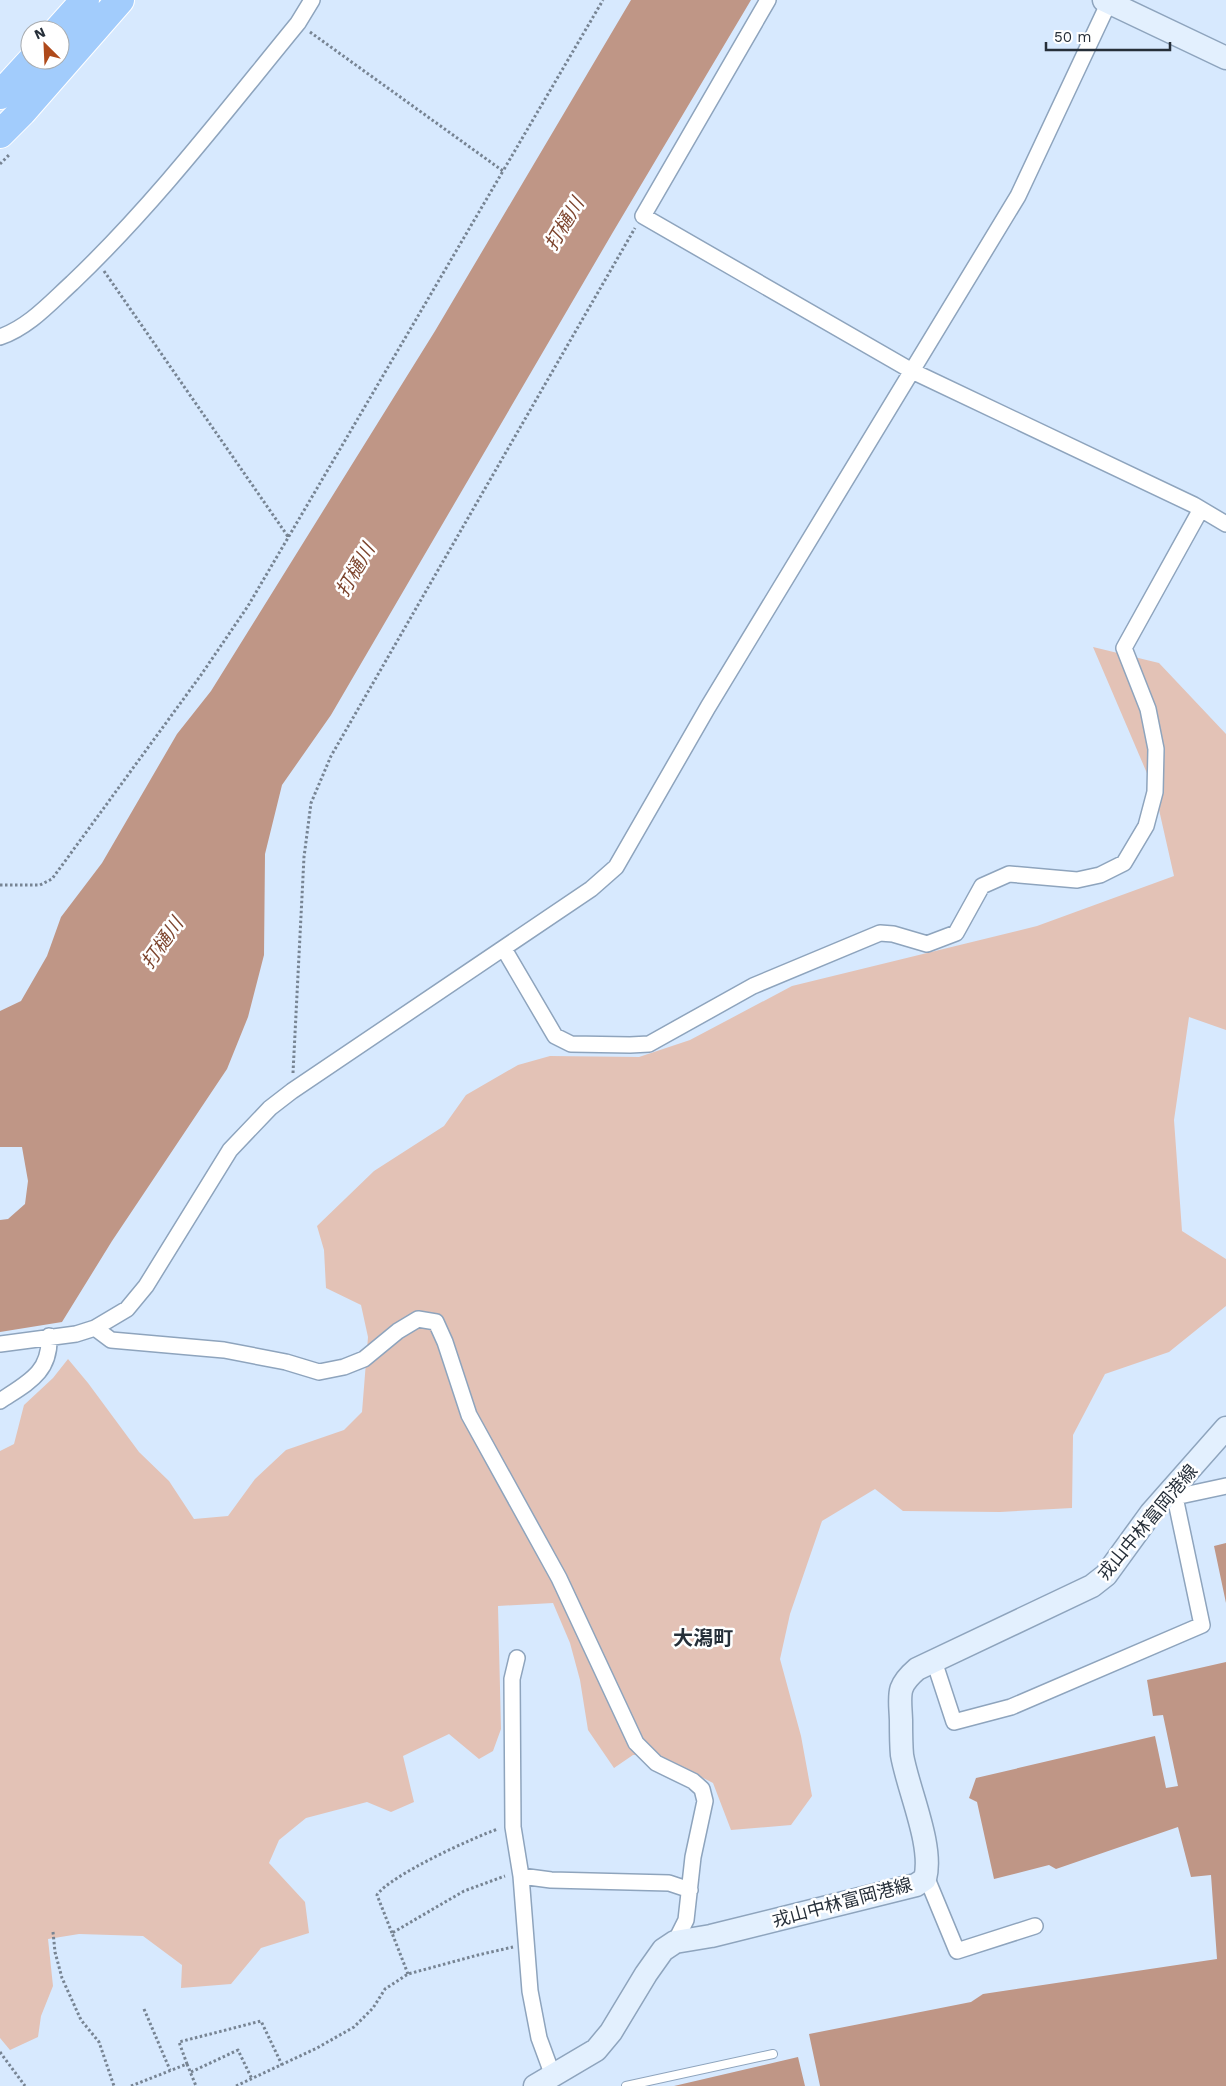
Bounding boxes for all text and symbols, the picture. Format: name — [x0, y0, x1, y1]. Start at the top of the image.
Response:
north arrow — [20, 20, 70, 70]
scale bar — [1046, 20, 1170, 52]
text: N — [32, 24, 48, 43]
text: 50 m — [1054, 28, 1091, 46]
water label: 打樋川 — [539, 192, 590, 254]
water label: 打樋川 — [331, 538, 380, 600]
water label: 打樋川 — [136, 911, 189, 973]
street label: 戎山中林富岡港線 — [1093, 1460, 1201, 1584]
district label: 大潟町 — [673, 1626, 733, 1650]
street label: 戎山中林富岡港線 — [770, 1873, 914, 1931]

